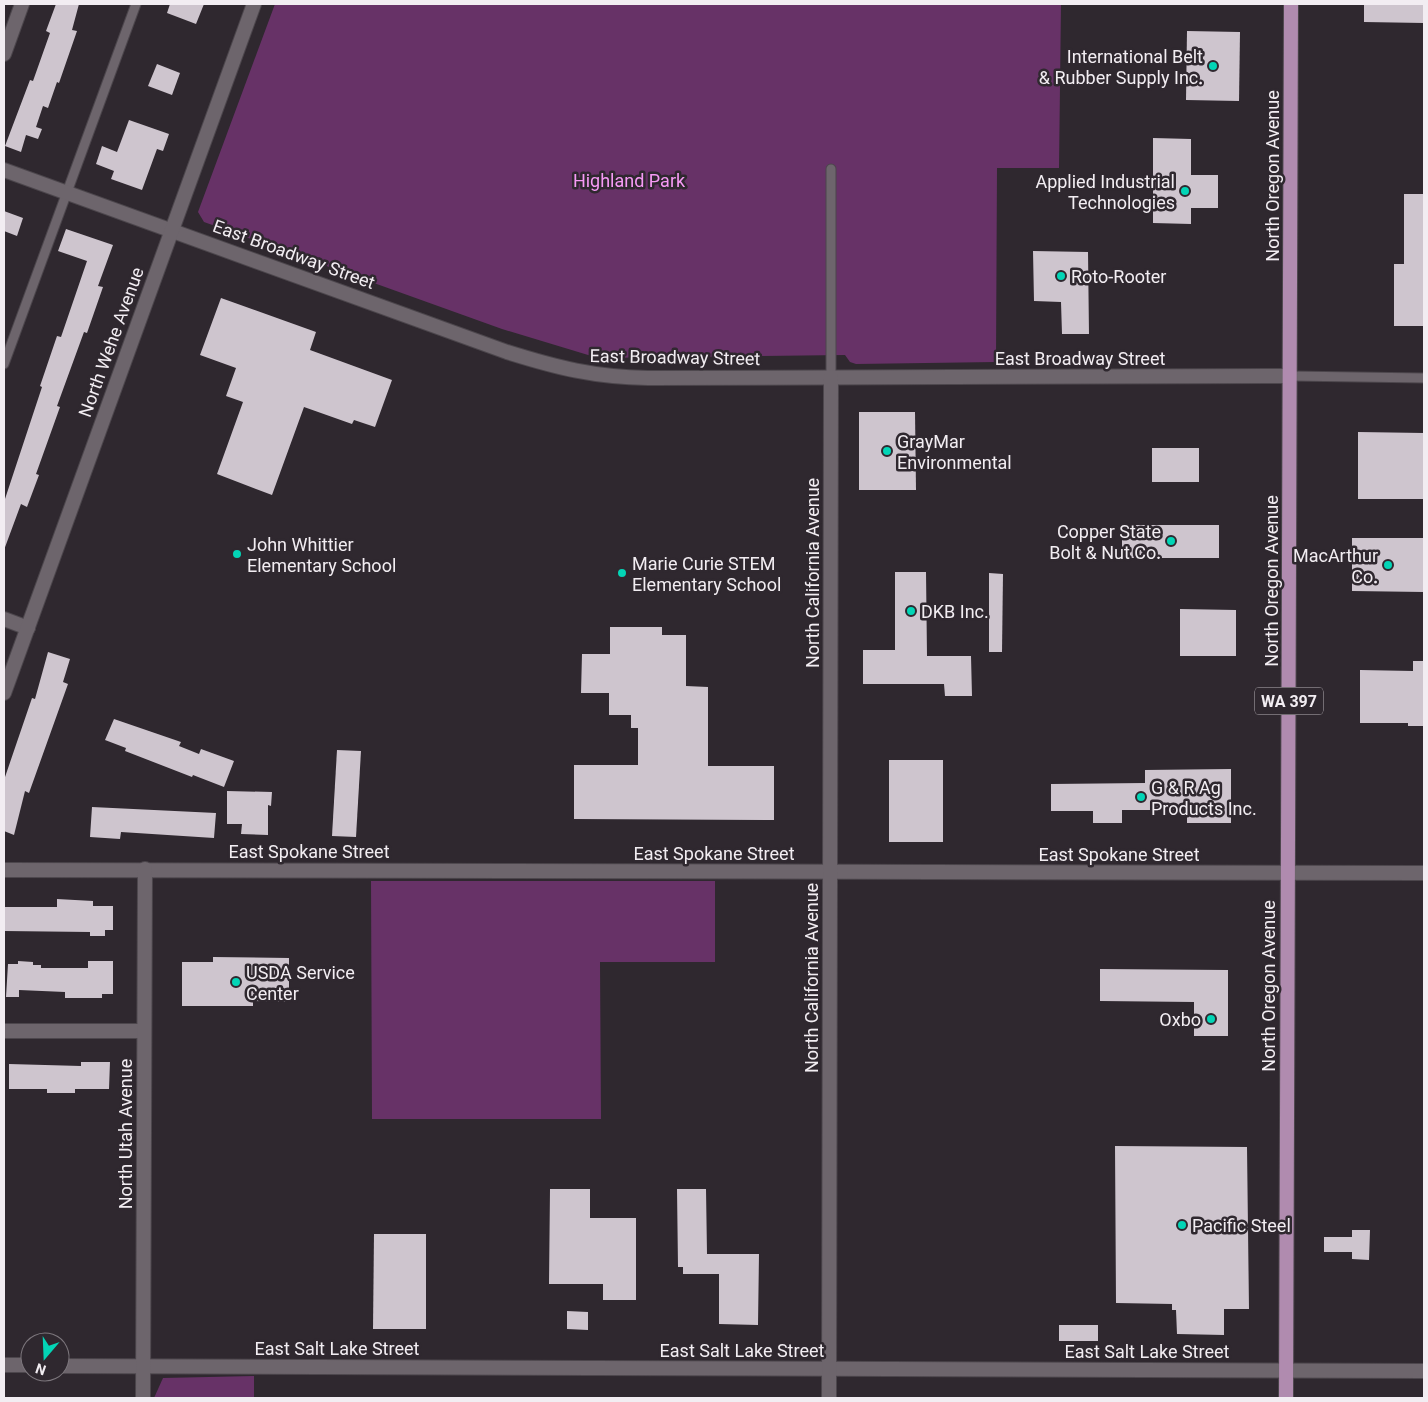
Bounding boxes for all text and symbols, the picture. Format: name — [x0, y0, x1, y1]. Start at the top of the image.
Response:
place label: International Belt & Rubber Supply Inc. — [1039, 46, 1203, 88]
marker: International Belt & Rubber Supply Inc. — [1207, 60, 1219, 72]
street label: North Oregon Avenue — [1262, 90, 1283, 262]
park label: Highland Park — [573, 170, 686, 191]
place label: Applied Industrial Technologies — [1035, 171, 1175, 213]
marker: Applied Industrial Technologies — [1179, 185, 1191, 197]
street label: East Broadway Street — [210, 215, 378, 293]
street label: North Wehe Avenue — [74, 264, 148, 420]
place label: Roto-Rooter — [1071, 266, 1166, 287]
marker: Roto-Rooter — [1055, 270, 1067, 282]
street label: East Broadway Street — [589, 345, 761, 369]
street label: East Broadway Street — [995, 348, 1165, 369]
place label: GrayMar Environmental — [897, 431, 1012, 473]
marker: GrayMar Environmental — [881, 445, 893, 457]
street label: North California Avenue — [802, 478, 823, 668]
street label: North Oregon Avenue — [1261, 495, 1282, 667]
place label: Copper State Bolt & Nut Co. — [1049, 521, 1161, 563]
place label: John Whittier Elementary School — [247, 534, 396, 576]
marker: Copper State Bolt & Nut Co. — [1165, 535, 1177, 547]
place label: MacArthur Co. — [1293, 545, 1378, 587]
marker: John Whittier Elementary School — [231, 548, 243, 560]
place label: Marie Curie STEM Elementary School — [632, 553, 781, 595]
marker: MacArthur Co. — [1382, 559, 1394, 571]
marker: Marie Curie STEM Elementary School — [616, 567, 628, 579]
place label: DKB Inc. — [921, 601, 989, 622]
marker: DKB Inc. — [905, 605, 917, 617]
road number: WA 397 — [1255, 688, 1323, 714]
place label: G & R Ag Products Inc. — [1151, 777, 1257, 819]
marker: G & R Ag Products Inc. — [1135, 791, 1147, 803]
street label: East Spokane Street — [228, 841, 390, 862]
street label: East Spokane Street — [633, 843, 795, 864]
street label: East Spokane Street — [1038, 844, 1200, 865]
street label: North California Avenue — [801, 883, 822, 1073]
street label: North Oregon Avenue — [1258, 900, 1279, 1072]
place label: USDA Service Center — [246, 962, 355, 1004]
marker: USDA Service Center — [230, 976, 242, 988]
place label: Oxbo — [1159, 1009, 1201, 1030]
marker: Oxbo — [1205, 1013, 1217, 1025]
street label: North Utah Avenue — [115, 1059, 136, 1209]
place label: Pacific Steel — [1192, 1215, 1291, 1236]
marker: Pacific Steel — [1176, 1219, 1188, 1231]
north arrow — [20, 1332, 70, 1382]
street label: East Salt Lake Street — [255, 1338, 420, 1359]
street label: East Salt Lake Street — [660, 1340, 825, 1361]
street label: East Salt Lake Street — [1065, 1341, 1230, 1362]
text: N — [33, 1360, 48, 1378]

